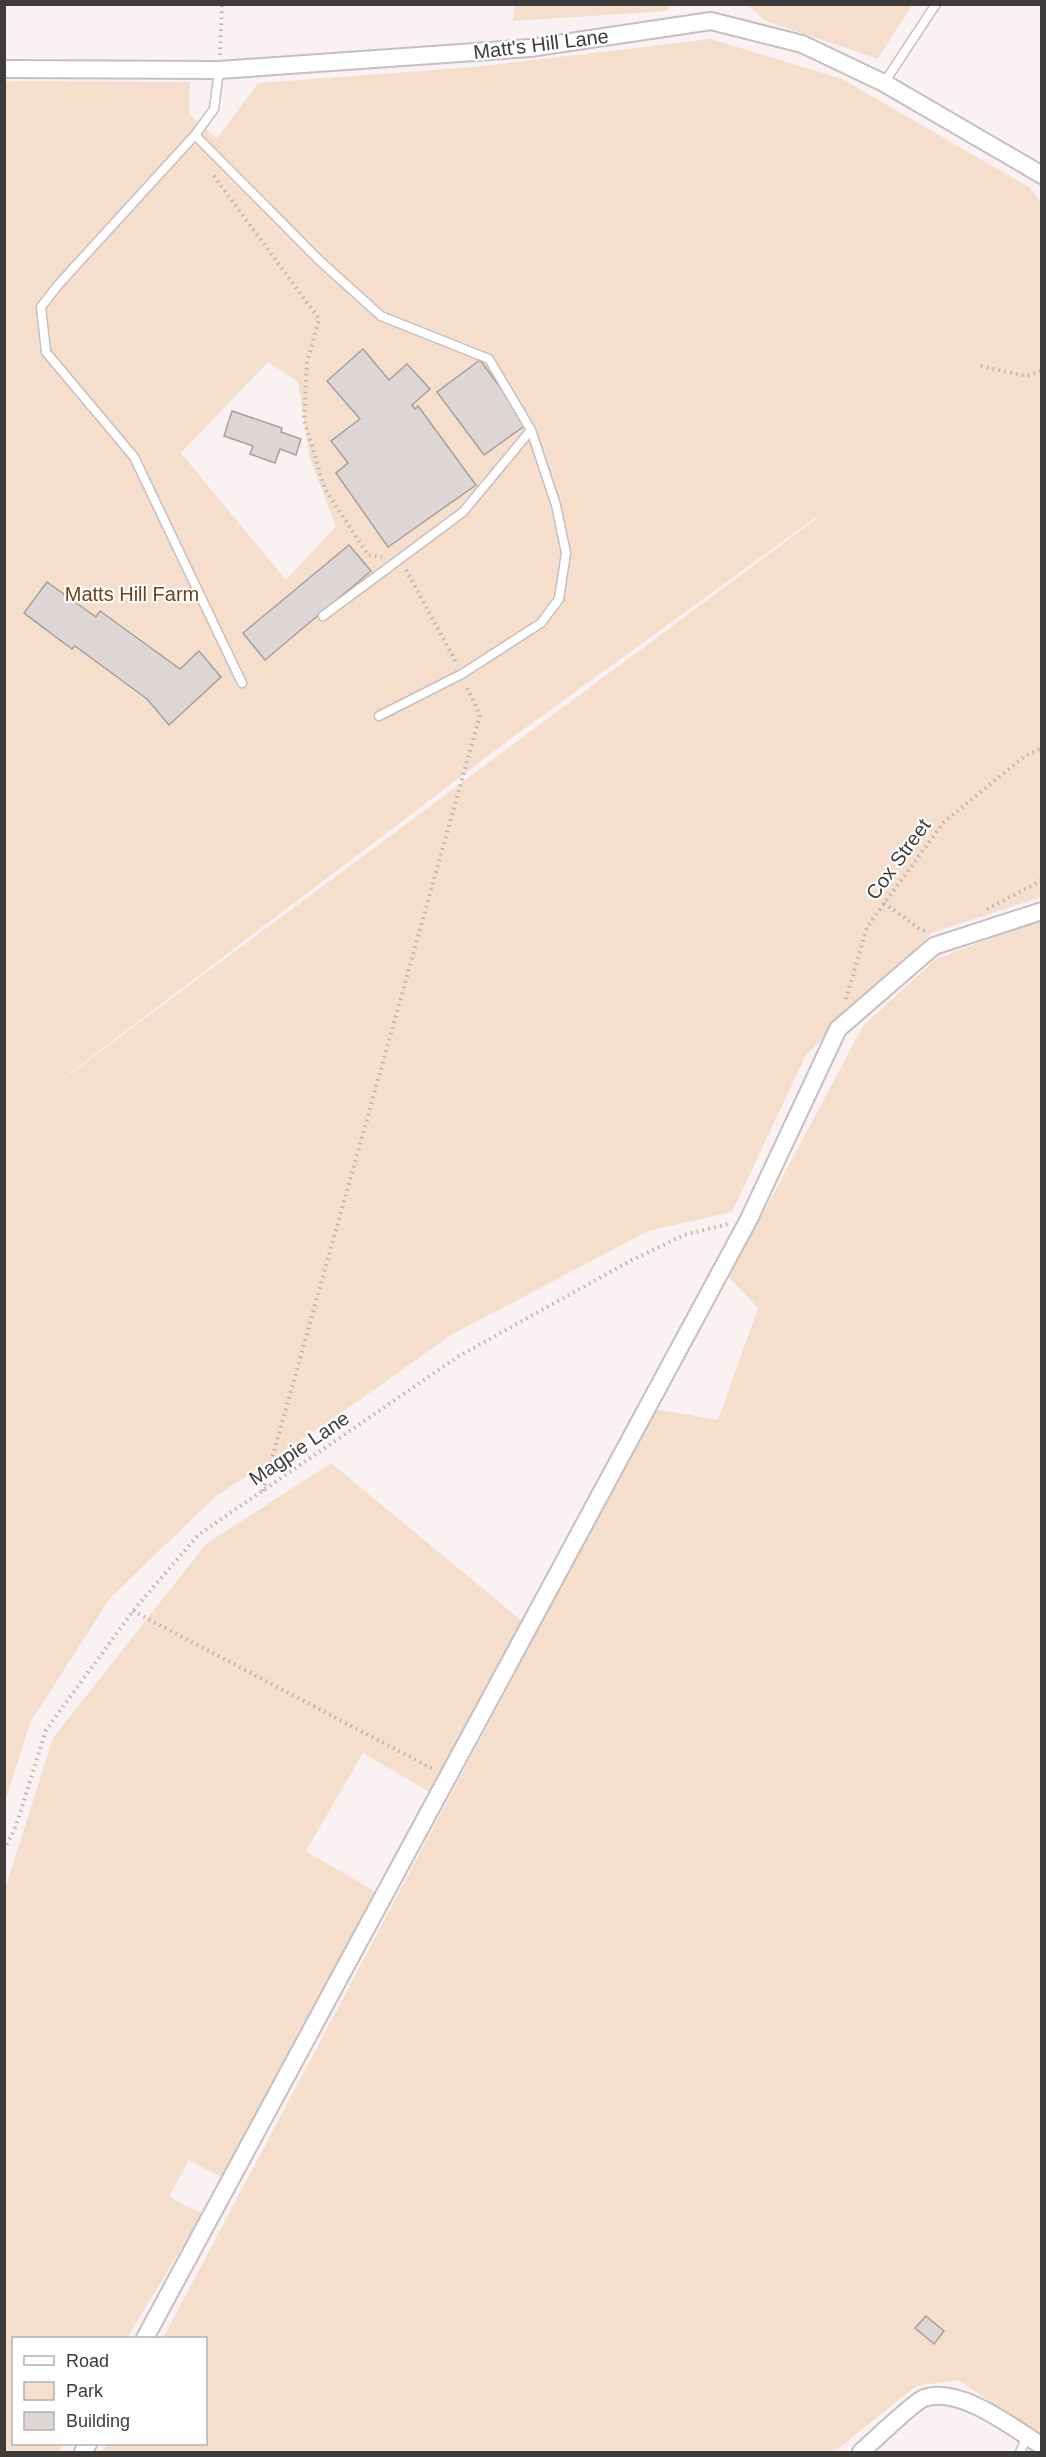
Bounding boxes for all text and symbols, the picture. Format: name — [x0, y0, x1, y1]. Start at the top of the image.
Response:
street label: Matt's Hill Lane — [472, 25, 610, 63]
park label: Matts Hill Farm — [65, 583, 199, 605]
street label: Cox Street — [861, 814, 935, 904]
street label: Magpie Lane — [245, 1407, 353, 1489]
legend — [12, 2337, 207, 2445]
text: Road — [66, 2351, 109, 2371]
text: Park — [66, 2381, 104, 2401]
text: Building — [66, 2411, 130, 2431]

